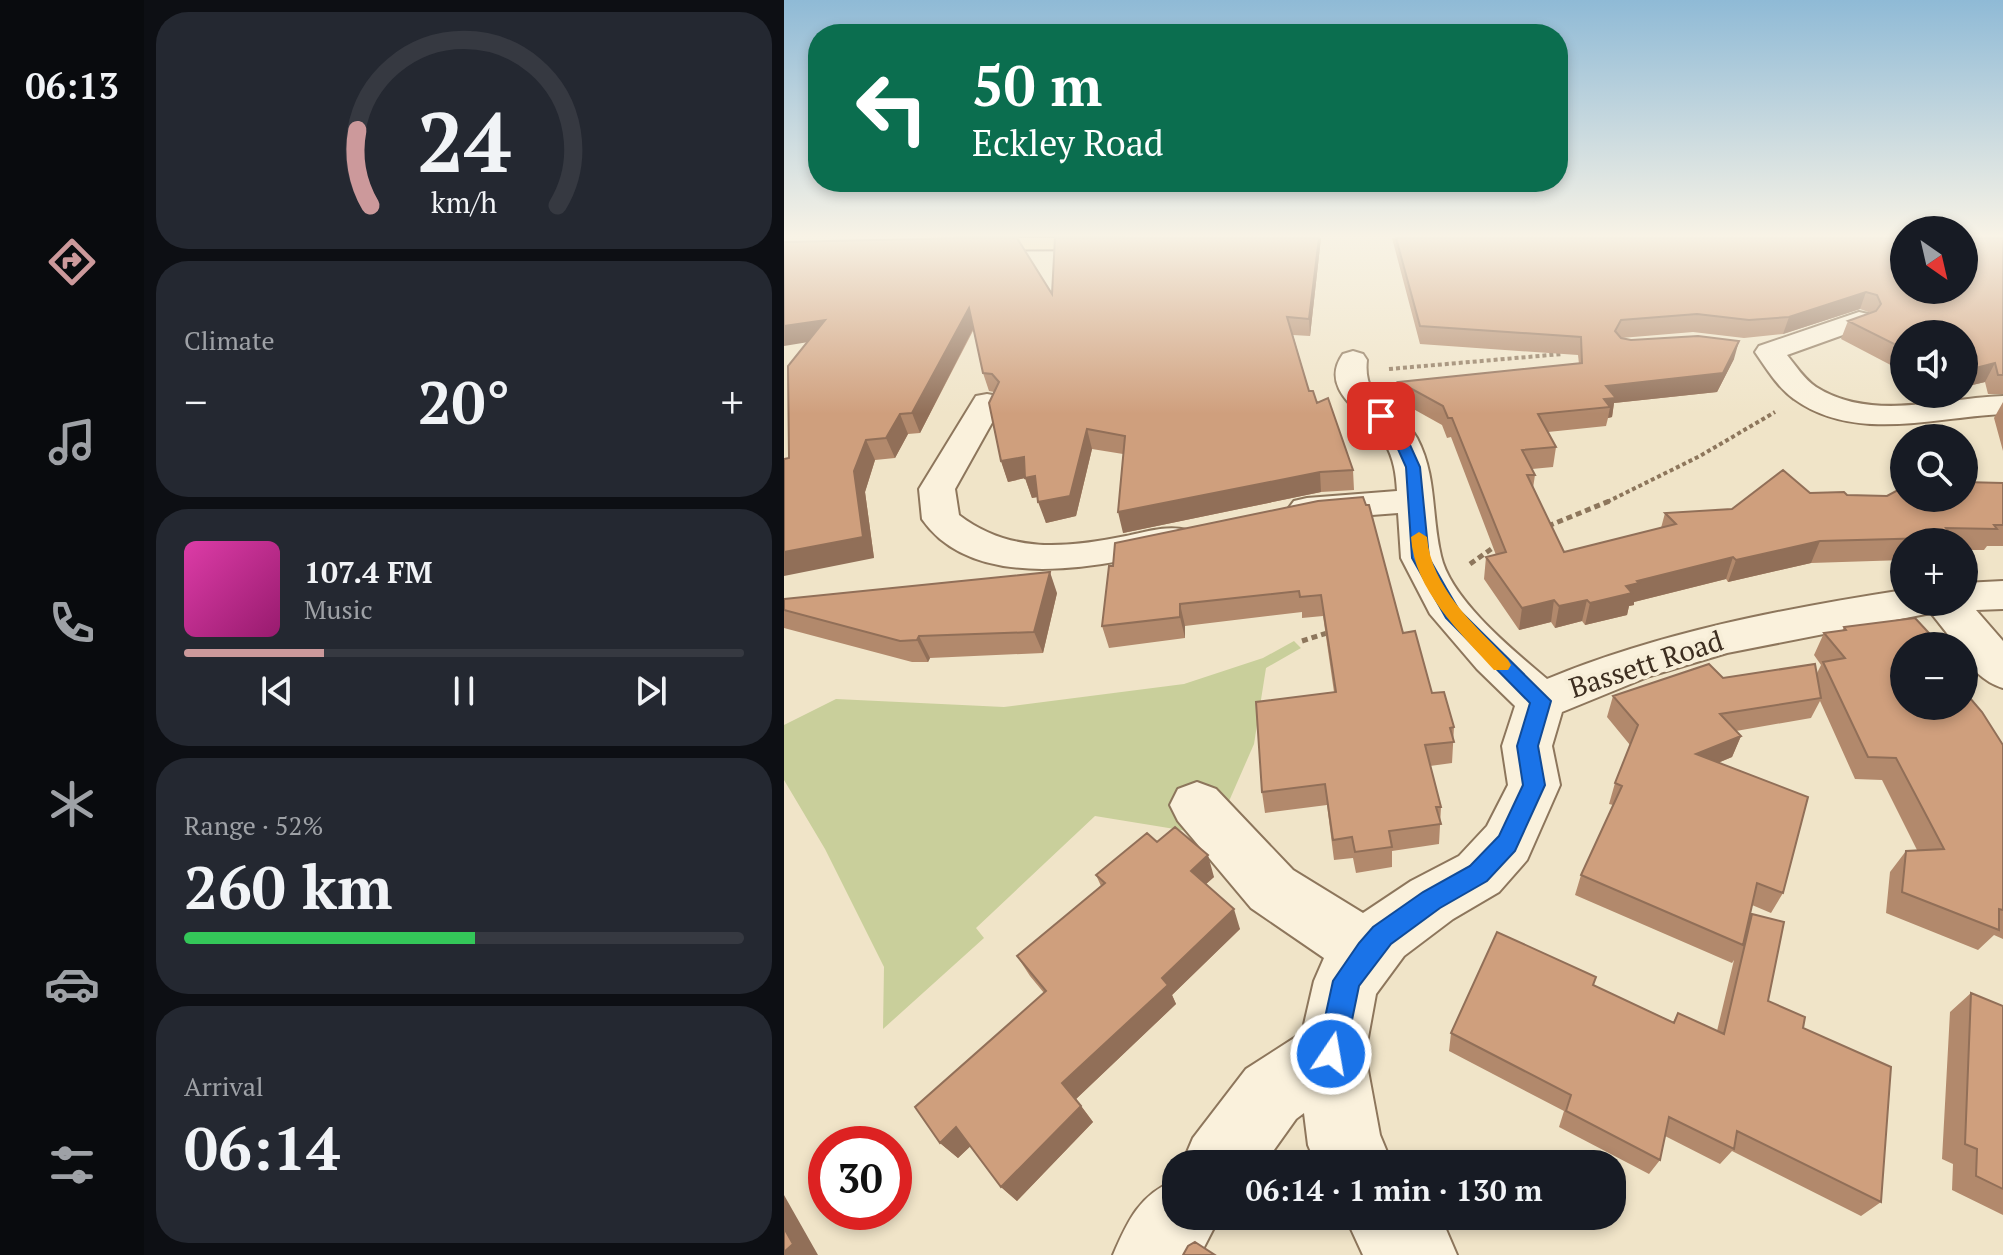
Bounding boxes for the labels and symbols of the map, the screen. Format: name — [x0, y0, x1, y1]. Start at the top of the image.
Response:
north arrow — [1890, 216, 1978, 304]
pin — [1347, 382, 1415, 450]
street label: Bassett Road — [1564, 621, 1728, 706]
position arrow — [1289, 1012, 1373, 1096]
speed limit sign: 30 — [808, 1126, 912, 1230]

